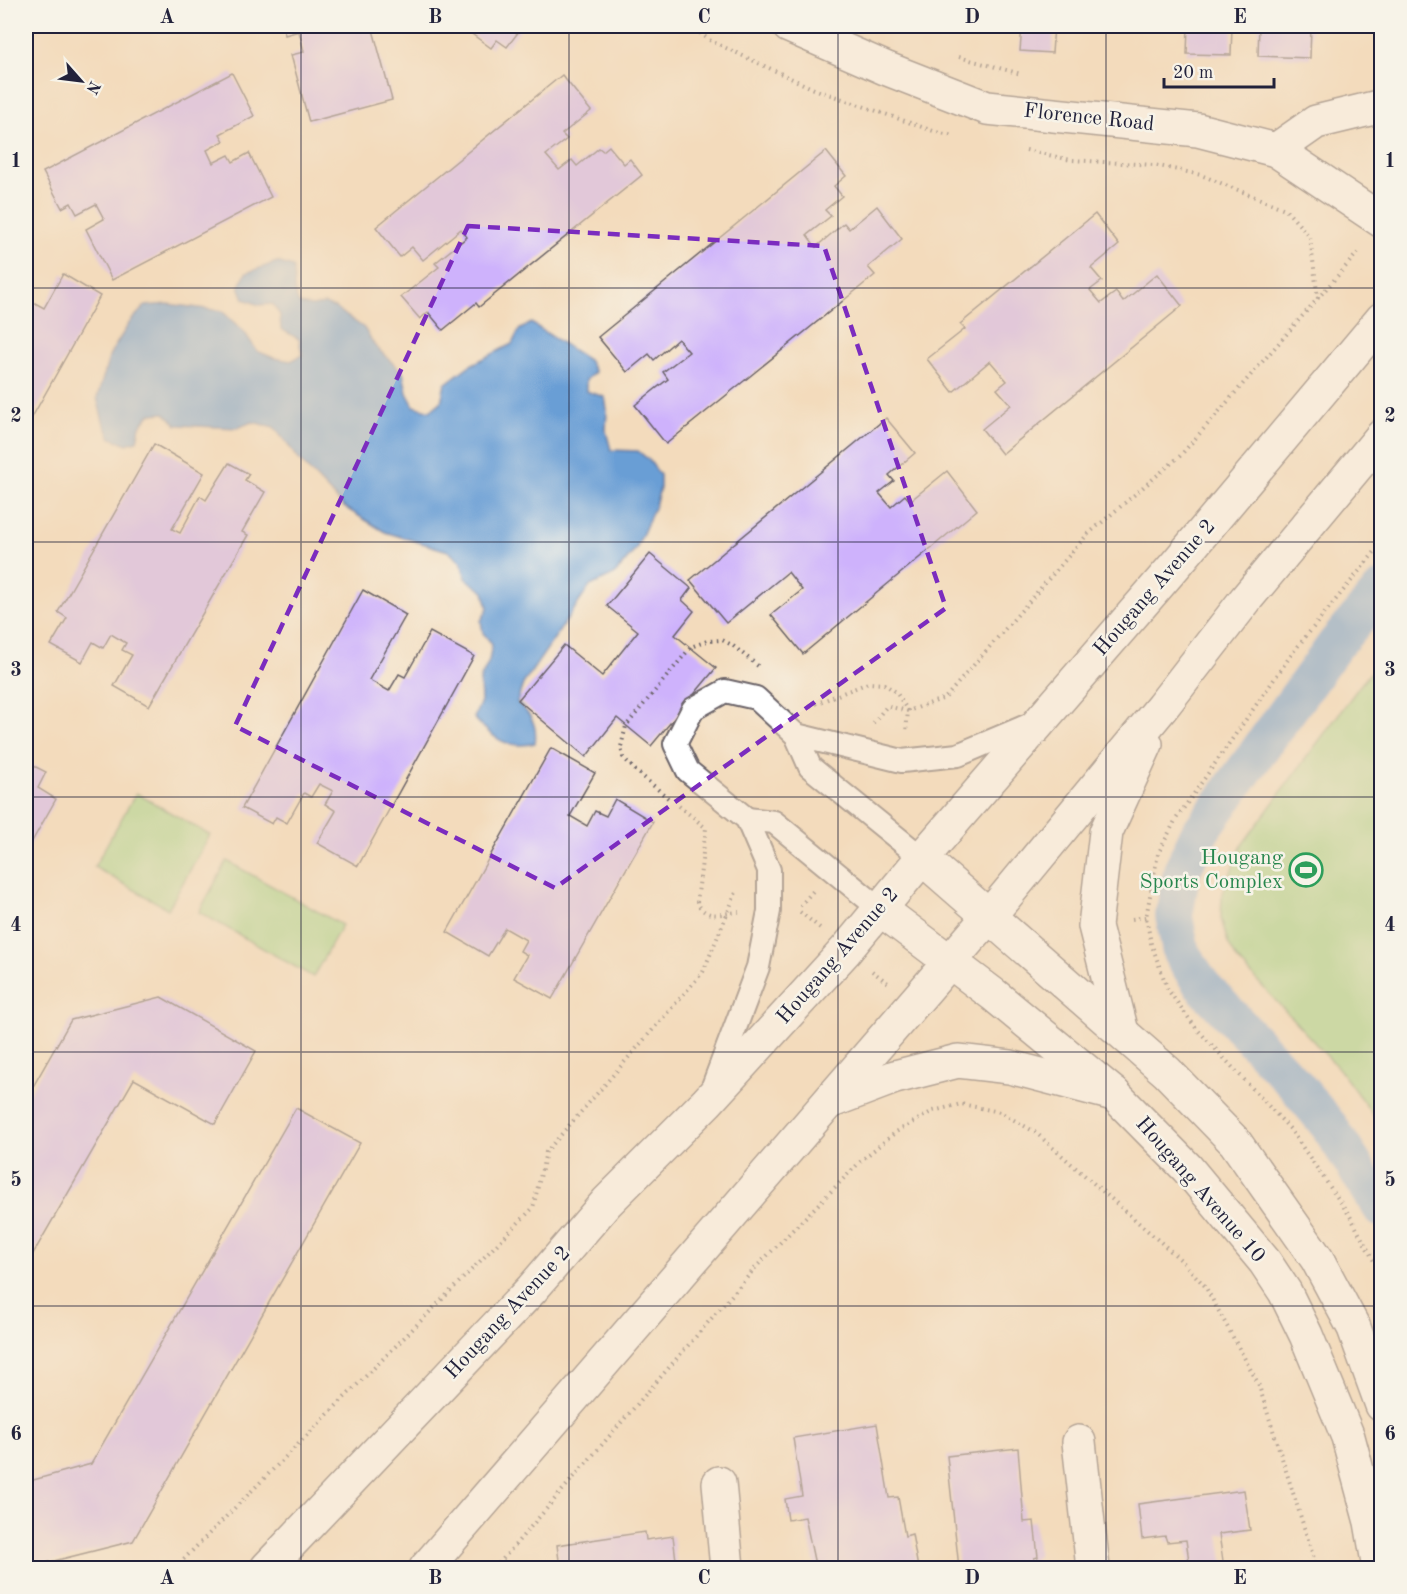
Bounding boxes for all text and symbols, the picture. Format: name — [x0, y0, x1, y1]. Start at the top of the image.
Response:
text: A — [159, 8, 175, 28]
text: B — [428, 8, 442, 28]
text: C — [697, 8, 711, 28]
text: D — [964, 8, 980, 28]
text: E — [1233, 8, 1247, 28]
north arrow — [51, 51, 111, 111]
scale bar — [1164, 51, 1274, 89]
text: 20 m — [1173, 64, 1213, 82]
text: N — [82, 78, 102, 97]
street label: Florence Road — [1023, 101, 1155, 135]
text: 1 — [10, 152, 22, 172]
text: 1 — [1384, 152, 1396, 172]
text: 2 — [10, 407, 22, 427]
text: 2 — [1384, 407, 1396, 427]
street label: Hougang Avenue 2 — [1090, 516, 1220, 660]
text: 3 — [10, 661, 22, 681]
text: 3 — [1384, 661, 1396, 681]
place label: Hougang Sports Complex — [1139, 848, 1284, 893]
sports icon: Hougang Sports Complex — [1288, 852, 1324, 888]
street label: Hougang Avenue 2 — [773, 884, 903, 1028]
text: 4 — [10, 916, 22, 936]
text: 4 — [1384, 916, 1396, 936]
street label: Hougang Avenue 10 — [1131, 1113, 1269, 1267]
text: 5 — [10, 1170, 22, 1191]
text: 5 — [1384, 1170, 1396, 1191]
street label: Hougang Avenue 2 — [441, 1242, 575, 1384]
text: 6 — [10, 1425, 22, 1445]
text: 6 — [1384, 1425, 1396, 1445]
text: A — [159, 1569, 175, 1589]
text: B — [428, 1569, 442, 1589]
text: C — [697, 1569, 711, 1589]
text: D — [964, 1569, 980, 1589]
text: E — [1233, 1569, 1247, 1589]

